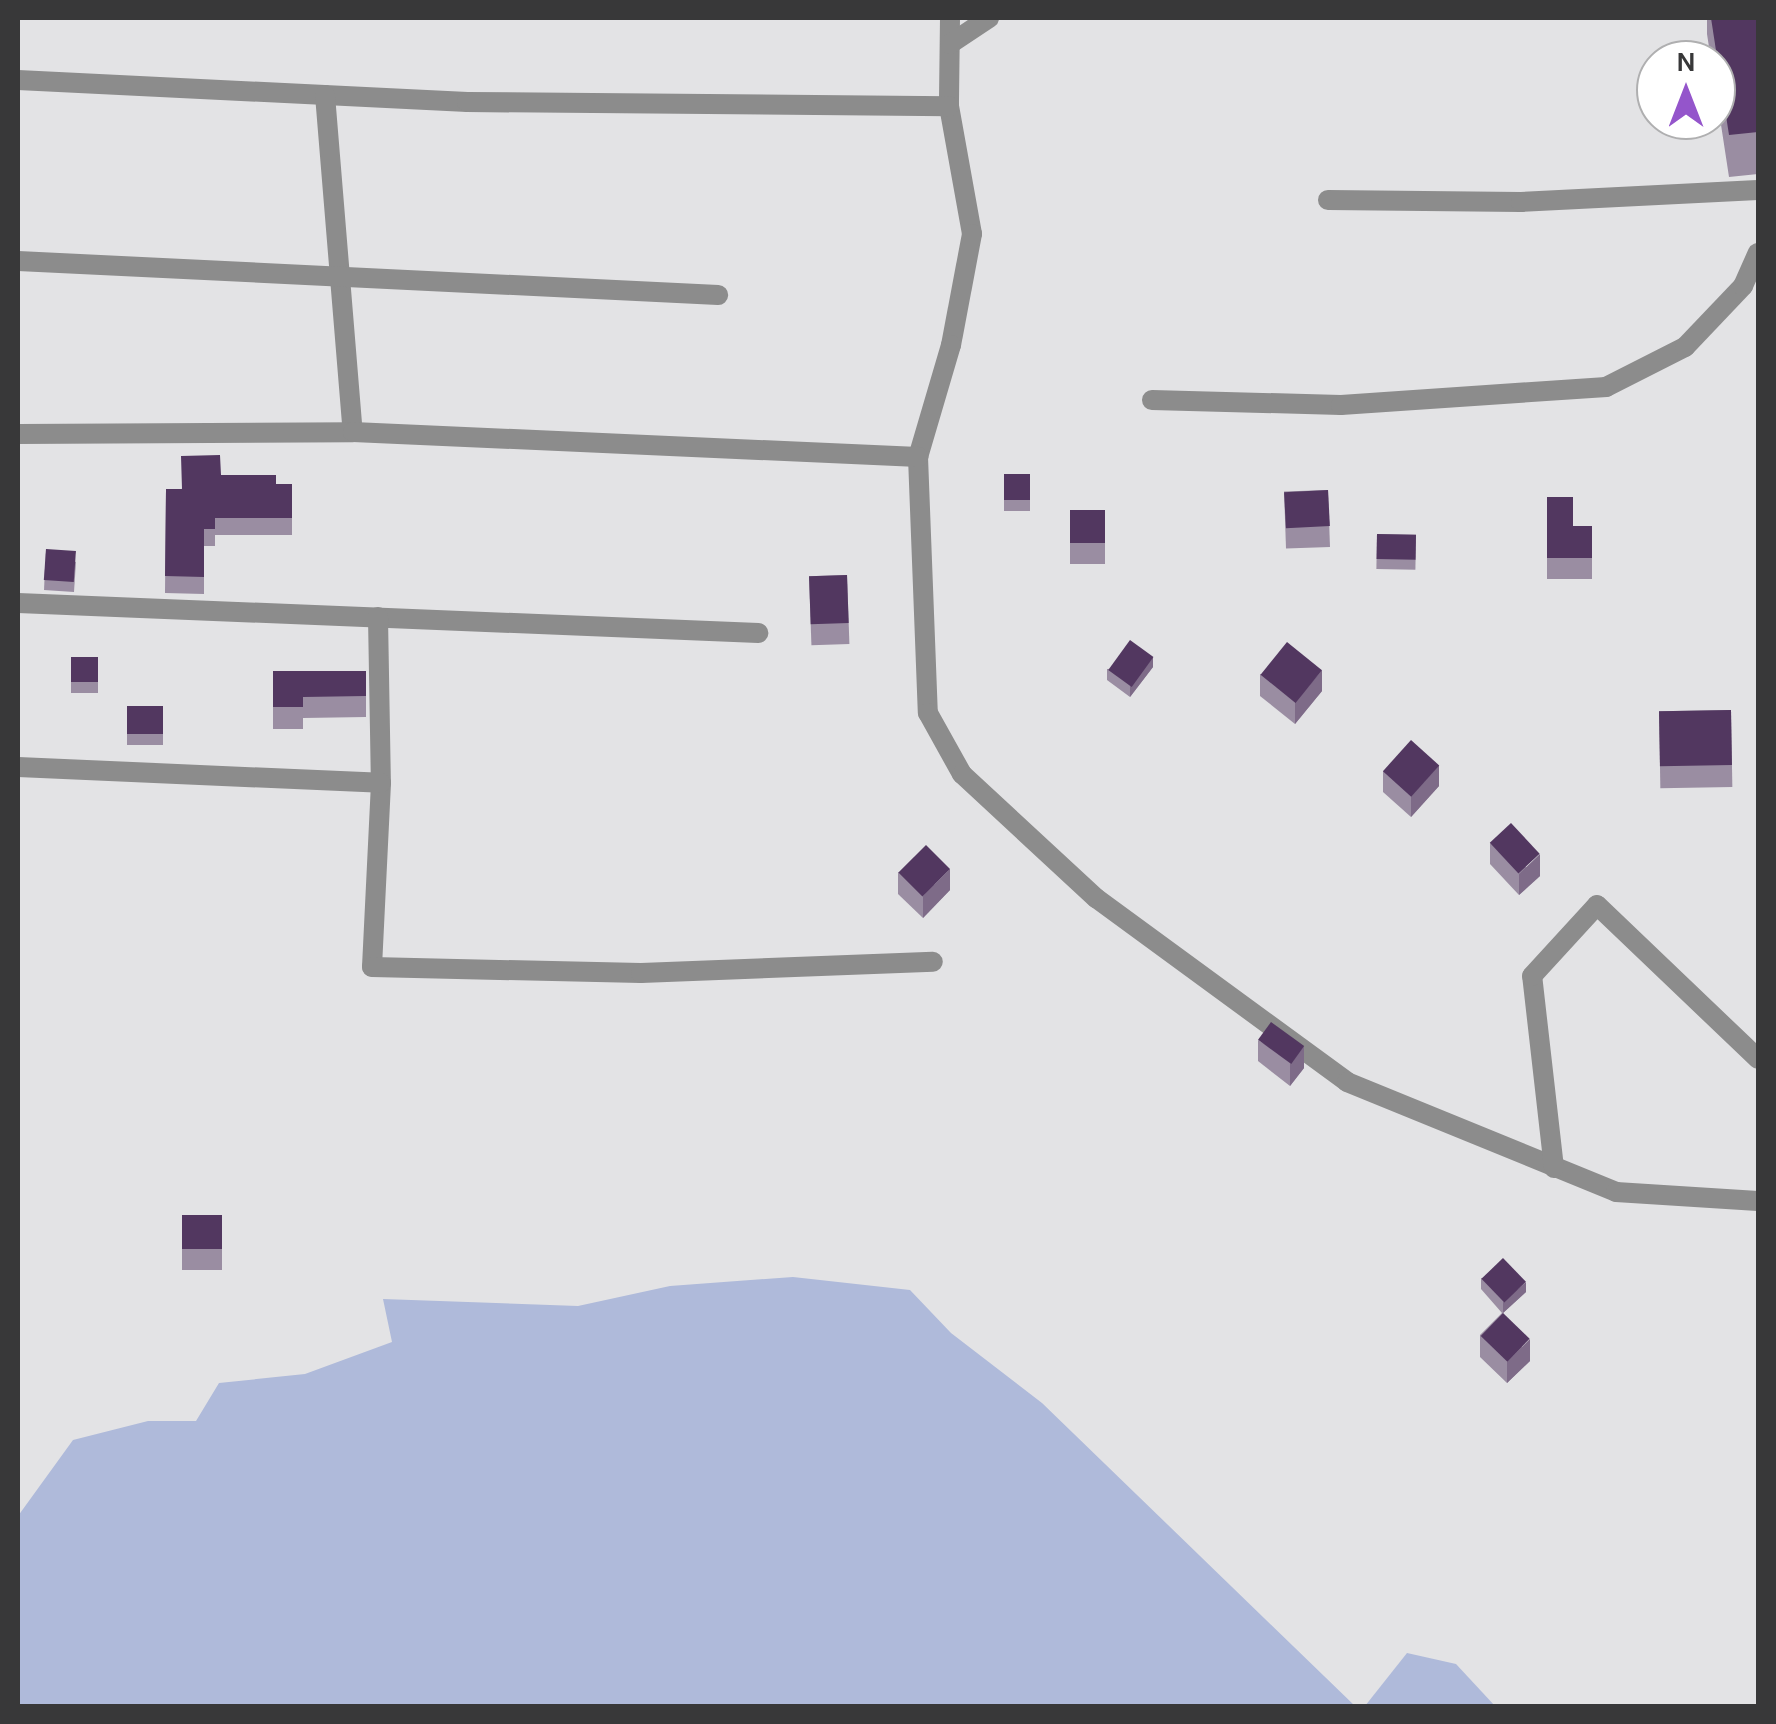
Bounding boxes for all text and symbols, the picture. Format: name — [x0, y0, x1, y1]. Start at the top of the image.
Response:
north arrow — [1636, 40, 1736, 140]
text: N — [1676, 45, 1696, 78]

